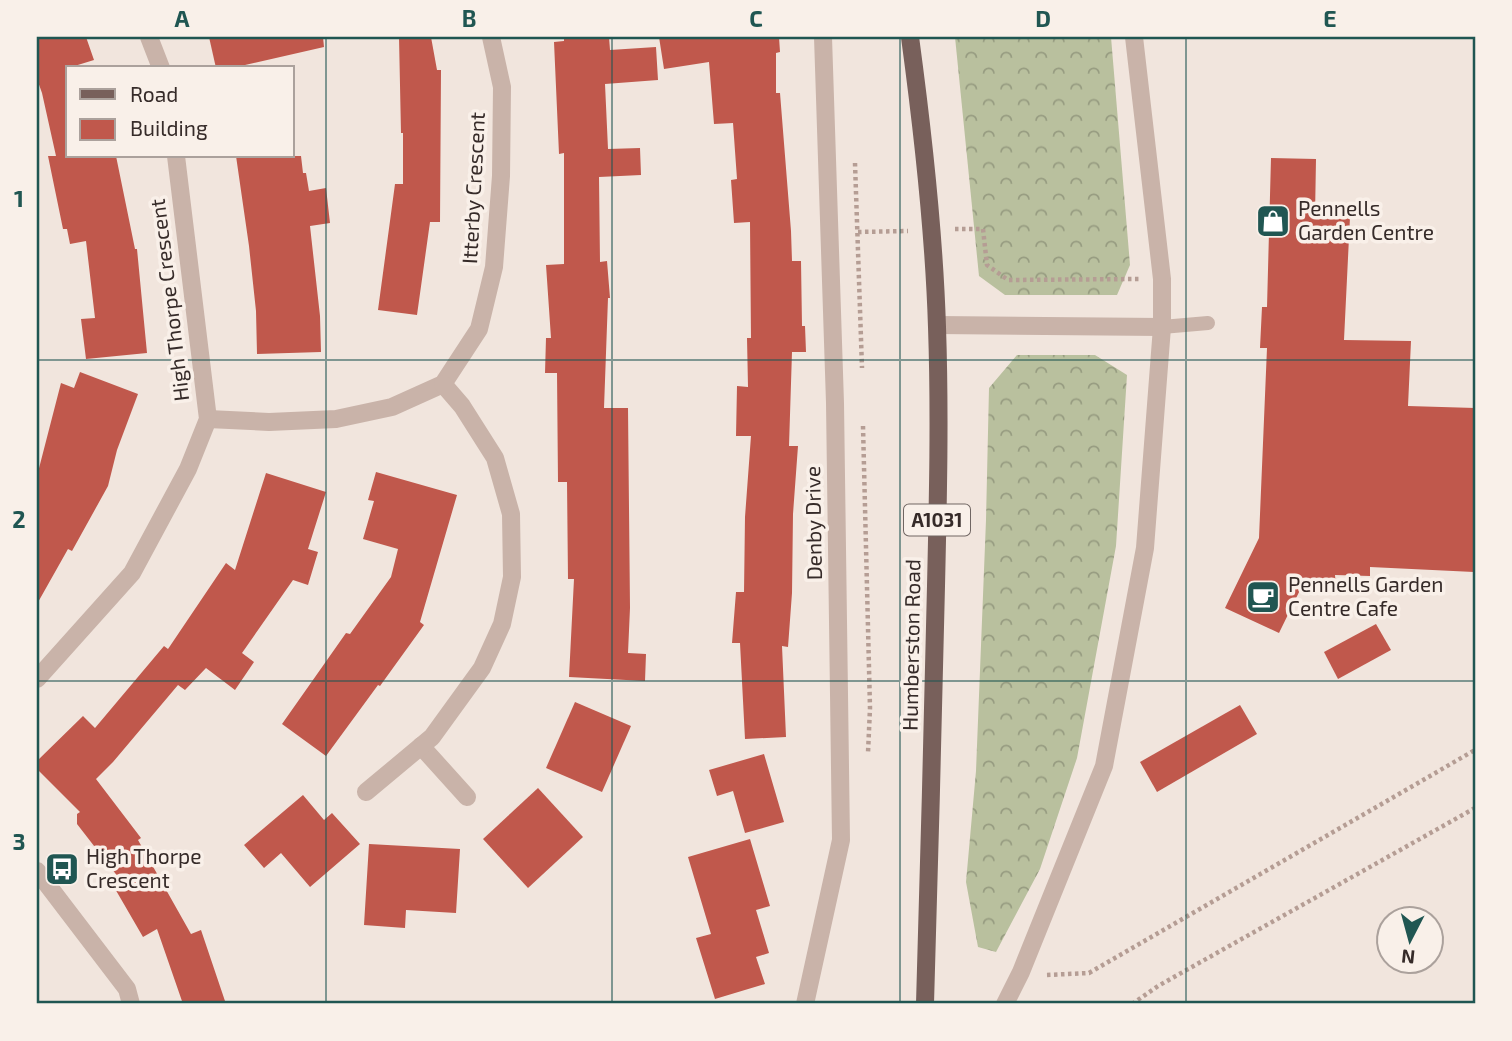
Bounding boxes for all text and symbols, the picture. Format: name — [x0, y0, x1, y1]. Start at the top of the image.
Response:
text: A — [174, 4, 190, 32]
text: B — [462, 4, 476, 32]
text: C — [749, 4, 763, 32]
text: D — [1035, 4, 1051, 32]
text: E — [1323, 4, 1337, 32]
legend — [66, 66, 294, 158]
text: Road — [130, 81, 178, 106]
street label: Itterby Crescent — [456, 111, 489, 264]
text: Building — [130, 115, 208, 140]
text: 1 — [14, 184, 24, 212]
place label: Pennells Garden Centre — [1298, 195, 1434, 244]
street label: High Thorpe Crescent — [144, 197, 193, 403]
shop icon: Pennells Garden Centre — [1254, 202, 1292, 240]
street label: Denby Drive — [799, 466, 826, 580]
text: 2 — [12, 505, 26, 533]
road number: A1031 — [904, 505, 970, 536]
street label: Humberston Road — [897, 559, 924, 731]
place label: Pennells Garden Centre Cafe — [1288, 571, 1443, 620]
cafe icon: Pennells Garden Centre Cafe — [1244, 578, 1282, 616]
text: 3 — [12, 827, 26, 855]
place label: High Thorpe Crescent — [86, 843, 202, 892]
bus stop icon: High Thorpe Crescent — [43, 850, 81, 888]
north arrow — [1376, 904, 1446, 974]
text: N — [1400, 945, 1416, 970]

